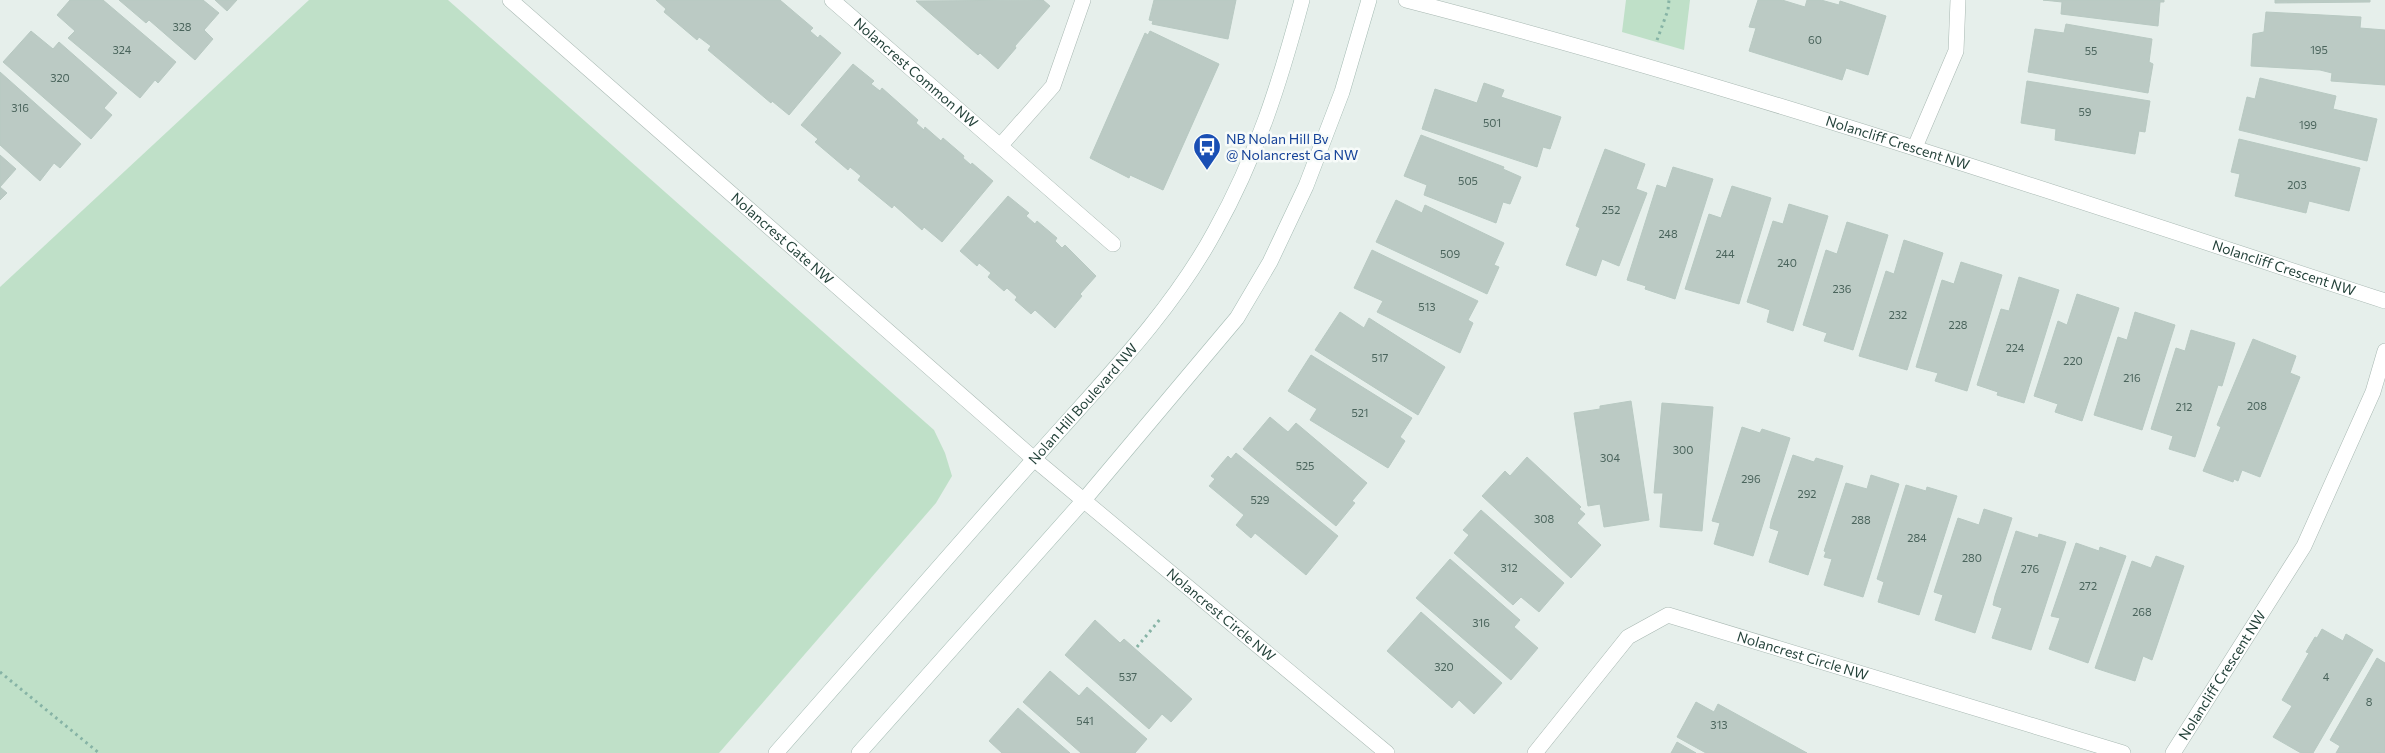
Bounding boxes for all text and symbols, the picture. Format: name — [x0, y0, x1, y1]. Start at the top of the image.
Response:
street label: Nolancrest Common NW — [851, 14, 982, 131]
house number: 328 — [173, 20, 192, 33]
house number: 60 — [1808, 33, 1822, 46]
house number: 324 — [113, 43, 132, 56]
house number: 195 — [2310, 43, 2328, 56]
house number: 55 — [2085, 44, 2097, 57]
house number: 320 — [50, 71, 70, 84]
house number: 316 — [11, 101, 29, 114]
house number: 59 — [2079, 105, 2092, 118]
street label: Nolancliff Crescent NW — [1824, 112, 1972, 173]
house number: 501 — [1483, 116, 1501, 129]
house number: 199 — [2299, 118, 2317, 131]
place label: NB Nolan Hill Bv @ Nolancrest Ga NW — [1226, 130, 1358, 163]
bus stop icon: NB Nolan Hill Bv @ Nolancrest Ga NW — [1192, 132, 1222, 171]
house number: 505 — [1458, 174, 1478, 187]
house number: 203 — [2287, 178, 2307, 191]
street label: Nolancrest Gate NW — [728, 189, 837, 288]
house number: 252 — [1602, 203, 1620, 216]
house number: 248 — [1658, 227, 1678, 240]
street label: Nolancliff Crescent NW — [2210, 236, 2358, 299]
house number: 509 — [1440, 247, 1460, 260]
house number: 244 — [1715, 247, 1735, 260]
house number: 240 — [1777, 256, 1797, 269]
house number: 236 — [1832, 282, 1852, 295]
house number: 513 — [1418, 300, 1436, 313]
house number: 232 — [1889, 308, 1907, 321]
house number: 228 — [1949, 318, 1968, 331]
street label: Nolan Hill Boulevard NW — [1025, 340, 1141, 467]
house number: 224 — [2006, 341, 2025, 354]
house number: 517 — [1372, 351, 1389, 364]
house number: 220 — [2063, 354, 2083, 367]
house number: 216 — [2123, 371, 2141, 384]
house number: 208 — [2247, 399, 2267, 412]
house number: 212 — [2176, 400, 2192, 413]
house number: 521 — [1351, 406, 1369, 419]
house number: 300 — [1673, 443, 1693, 456]
house number: 304 — [1600, 451, 1620, 464]
house number: 525 — [1296, 459, 1314, 472]
house number: 296 — [1741, 472, 1761, 485]
house number: 292 — [1798, 487, 1816, 500]
house number: 529 — [1250, 493, 1270, 506]
house number: 308 — [1534, 512, 1554, 525]
house number: 288 — [1851, 513, 1871, 526]
house number: 284 — [1907, 531, 1927, 544]
house number: 280 — [1962, 551, 1982, 564]
house number: 312 — [1500, 561, 1518, 574]
house number: 276 — [2021, 562, 2040, 575]
street label: Nolancrest Circle NW — [1164, 564, 1279, 665]
house number: 272 — [2079, 579, 2097, 592]
house number: 268 — [2132, 605, 2152, 618]
street label: Nolancliff Crescent NW — [2175, 607, 2269, 743]
house number: 316 — [1472, 616, 1490, 629]
street label: Nolancrest Circle NW — [1735, 627, 1870, 683]
house number: 320 — [1434, 660, 1454, 673]
house number: 537 — [1119, 670, 1137, 683]
house number: 4 — [2323, 670, 2330, 683]
house number: 8 — [2366, 695, 2373, 708]
house number: 541 — [1076, 714, 1094, 727]
house number: 313 — [1710, 718, 1728, 731]

